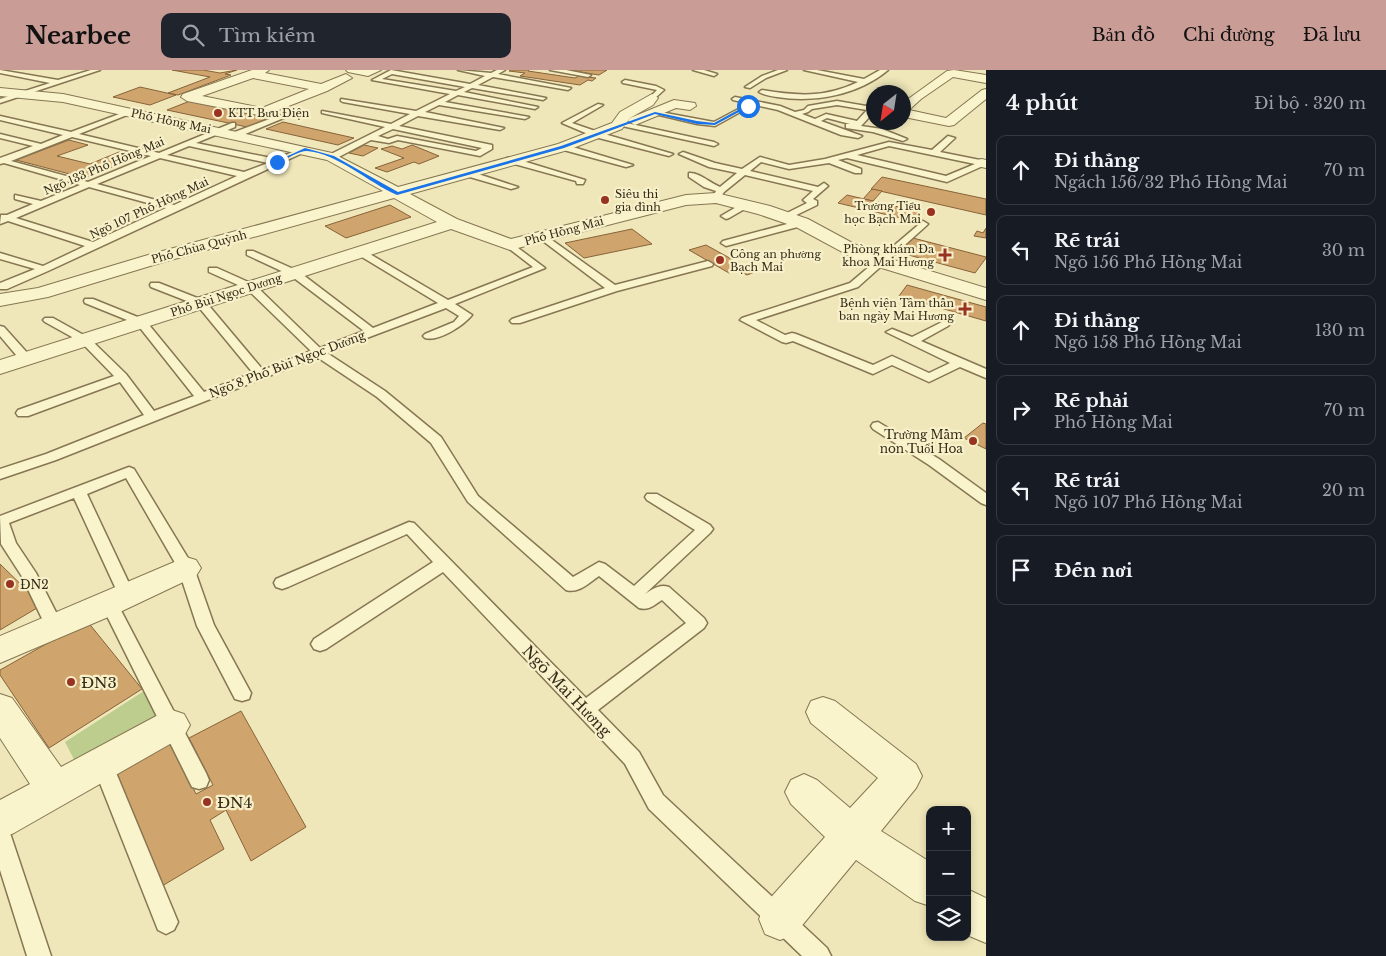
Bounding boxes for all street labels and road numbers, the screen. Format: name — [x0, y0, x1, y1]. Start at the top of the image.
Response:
street label: Phố Hồng Mai — [130, 106, 213, 136]
street label: Ngõ 133 Phố Hồng Mai — [42, 134, 167, 198]
street label: Ngõ 107 Phố Hồng Mai — [87, 174, 211, 242]
street label: Phố Hồng Mai — [523, 214, 605, 248]
street label: Phố Chùa Quỳnh — [150, 227, 249, 266]
street label: Phố Bùi Ngọc Dương — [169, 270, 284, 320]
street label: Ngõ 8 Phố Bùi Ngọc Dương — [207, 327, 368, 401]
street label: Ngõ Mai Hương — [519, 641, 616, 741]

